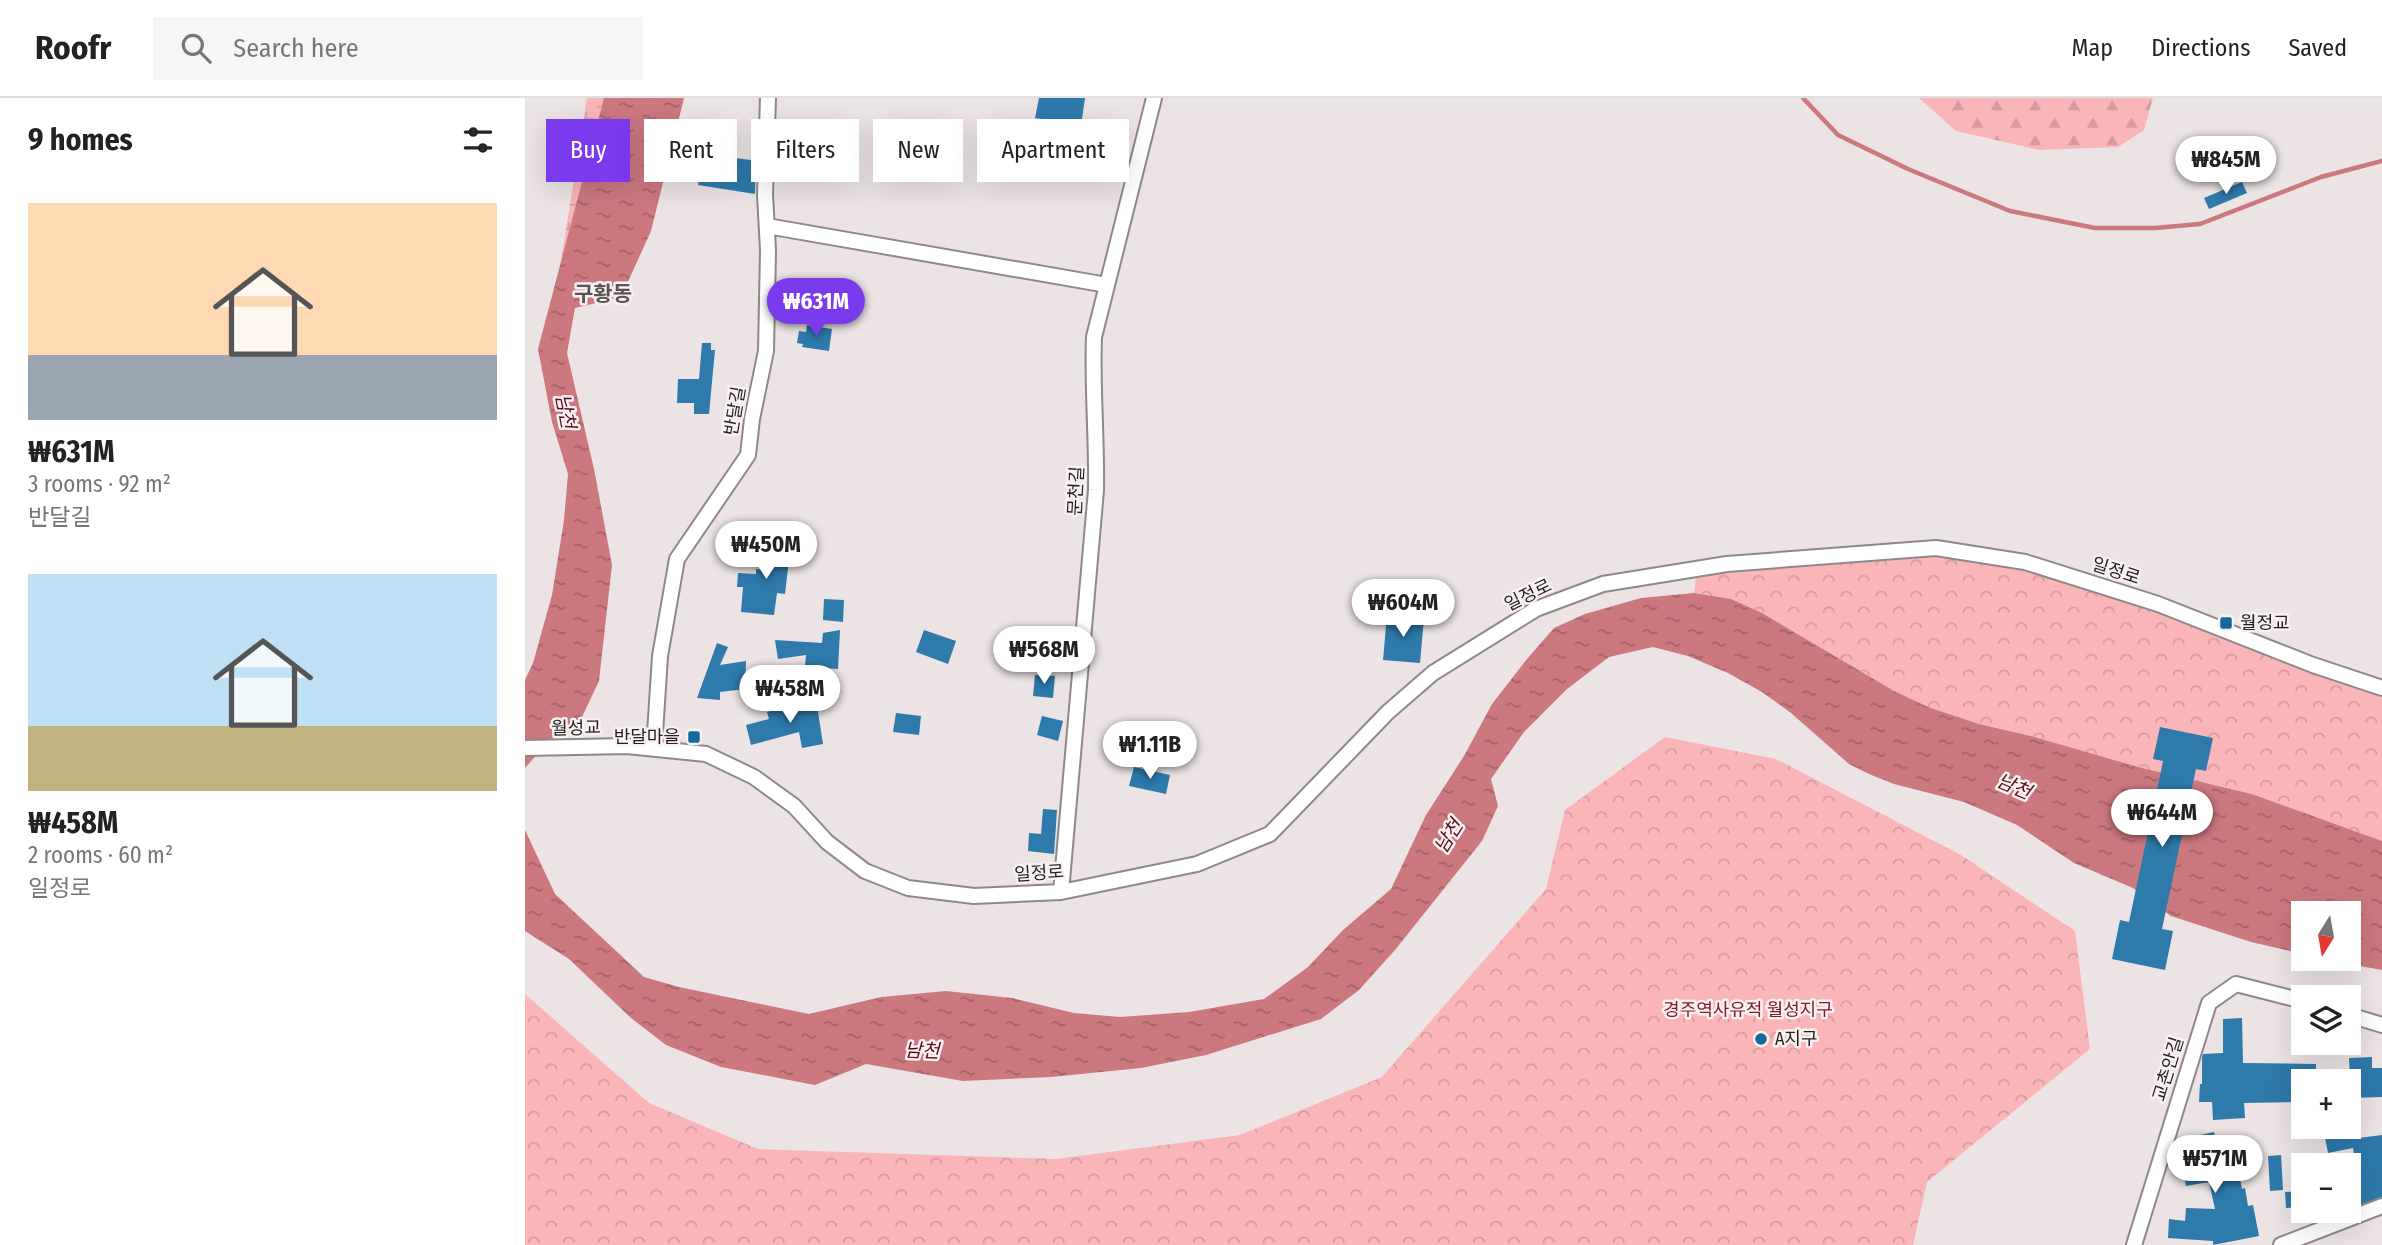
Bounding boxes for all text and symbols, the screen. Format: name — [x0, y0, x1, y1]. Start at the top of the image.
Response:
search box — [153, 17, 643, 80]
text: Roofr — [35, 28, 111, 68]
icon: search — [177, 29, 215, 67]
text: Search here — [233, 33, 359, 64]
text: Map — [2072, 34, 2113, 62]
text: Directions — [2151, 34, 2250, 62]
text: Saved — [2288, 34, 2347, 62]
chip: Buy — [546, 119, 630, 182]
chip: Rent — [644, 119, 737, 182]
chip: Filters — [751, 119, 859, 182]
chip: New — [873, 119, 963, 182]
chip: Apartment — [977, 119, 1129, 182]
icon: filters — [459, 121, 497, 159]
text: 9 homes — [28, 122, 133, 158]
pin: ₩845M — [2177, 136, 2275, 196]
text: ₩845M — [2191, 145, 2261, 173]
icon: home — [200, 249, 326, 375]
pin: ₩631M — [767, 278, 865, 338]
district label: 구황동 — [574, 281, 632, 307]
text: ₩631M — [783, 287, 849, 315]
street label: 반달길 — [720, 385, 750, 437]
water label: 남천 — [551, 392, 580, 432]
text: ₩631M — [28, 434, 115, 470]
street label: 문천길 — [1064, 466, 1088, 516]
text: 3 rooms · 92 m² — [28, 470, 171, 498]
text: 반달길 — [28, 503, 91, 531]
pin: ₩450M — [717, 522, 815, 581]
text: ₩450M — [731, 530, 801, 558]
street label: 일정로 — [2089, 553, 2143, 589]
street label: 일정로 — [1501, 574, 1555, 616]
pin: ₩604M — [1354, 580, 1452, 639]
text: ₩604M — [1368, 588, 1438, 616]
place label: 월정교 — [2240, 612, 2290, 634]
marker: 월정교 — [2218, 615, 2234, 631]
icon: home — [200, 620, 326, 746]
pin: ₩568M — [995, 626, 1093, 686]
text: ₩568M — [1009, 635, 1079, 663]
pin: ₩458M — [741, 666, 839, 725]
text: ₩458M — [755, 674, 825, 702]
street label: 월성교 — [551, 717, 601, 739]
pin: ₩1.11B — [1093, 722, 1207, 781]
place label: 반달마을 — [614, 726, 680, 748]
marker: 반달마을 — [686, 729, 702, 745]
text: ₩1.11B — [1119, 730, 1181, 758]
water label: 남천 — [1993, 769, 2036, 804]
pin: ₩644M — [2113, 790, 2211, 849]
text: ₩644M — [2127, 798, 2197, 826]
text: ₩458M — [28, 805, 118, 841]
water label: 남천 — [1429, 814, 1468, 857]
text: 2 rooms · 60 m² — [28, 841, 173, 869]
street label: 일정로 — [1013, 860, 1065, 886]
text: 일정로 — [28, 874, 91, 902]
north arrow — [2291, 901, 2361, 971]
map controls — [2291, 901, 2361, 1223]
button: layers — [2291, 985, 2361, 1055]
park label: 경주역사유적 월성지구 — [1663, 999, 1833, 1021]
place label: A지구 — [1775, 1028, 1818, 1050]
marker: A지구 — [1753, 1031, 1769, 1047]
street label: 교촌안길 — [2148, 1034, 2188, 1104]
water label: 남천 — [904, 1038, 941, 1063]
button: + — [2291, 1069, 2361, 1139]
pin: ₩571M — [2166, 1136, 2264, 1195]
text: ₩571M — [2183, 1144, 2247, 1172]
button: − — [2291, 1153, 2361, 1223]

